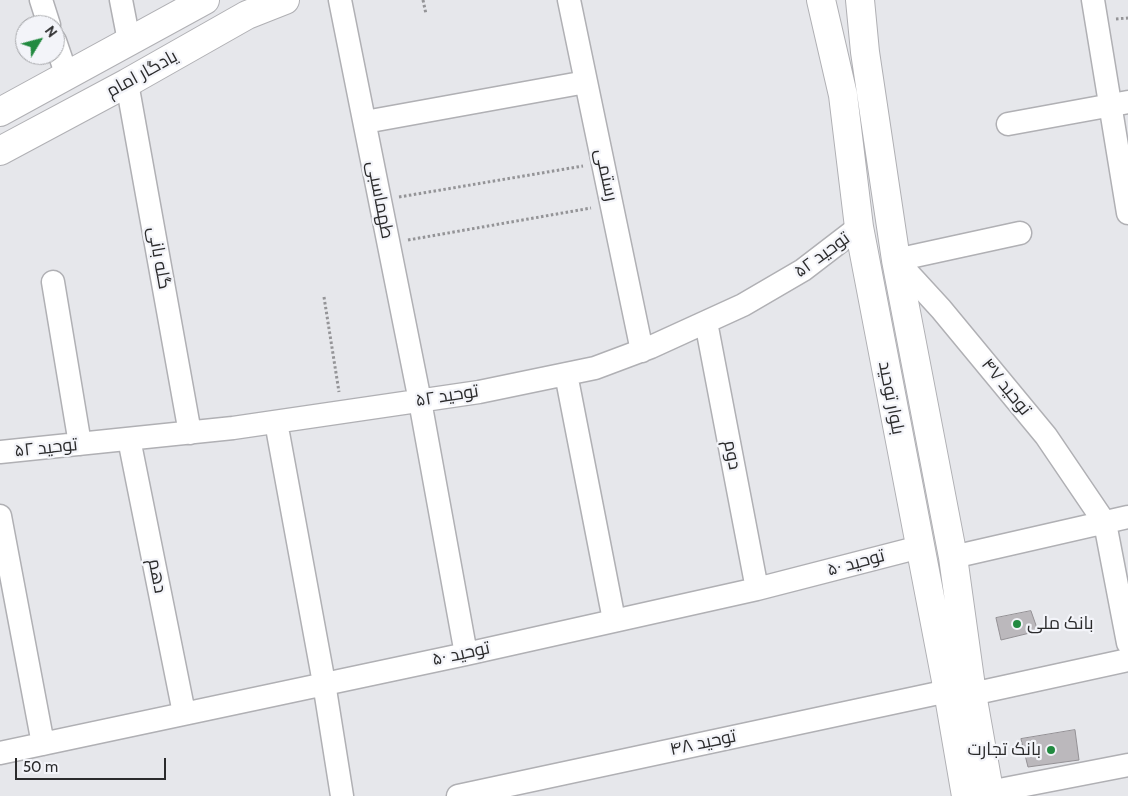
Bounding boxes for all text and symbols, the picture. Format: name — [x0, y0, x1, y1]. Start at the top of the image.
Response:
north arrow — [15, 15, 65, 65]
text: N — [41, 22, 61, 41]
street label: یادگار امام — [103, 46, 181, 102]
street label: رستمی — [590, 147, 622, 203]
street label: طهماسبی — [362, 159, 398, 241]
street label: گله بانی — [143, 225, 175, 291]
street label: توحید ۵۲ — [790, 228, 854, 282]
street label: توحید ۴۷ — [976, 354, 1036, 420]
street label: بلوار توحید — [873, 359, 909, 437]
street label: توحید ۵۲ — [414, 380, 480, 412]
street label: توحید ۵۲ — [13, 434, 79, 462]
street label: دوم — [719, 438, 745, 472]
street label: توحید ۵۰ — [825, 545, 887, 581]
street label: دهم — [143, 557, 171, 595]
place label: بانک ملی — [1027, 613, 1094, 635]
marker: بانک ملی — [1011, 618, 1023, 630]
street label: توحید ۵۰ — [430, 637, 492, 671]
street label: توحید ۴۸ — [668, 725, 738, 761]
place label: بانک تجارت — [967, 739, 1041, 761]
marker: بانک تجارت — [1045, 744, 1057, 756]
scale bar — [18, 748, 169, 780]
text: 50 m — [23, 758, 58, 776]

